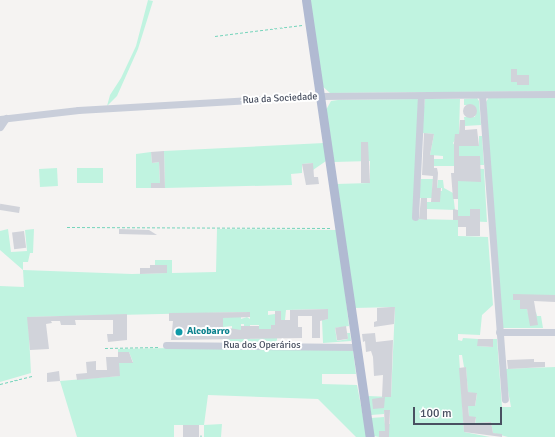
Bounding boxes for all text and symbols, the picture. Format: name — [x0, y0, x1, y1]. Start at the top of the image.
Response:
street label: Rua da Sociedade — [242, 91, 318, 107]
place label: Alcobarro — [187, 326, 230, 338]
marker: Alcobarro — [174, 327, 184, 337]
street label: Rua dos Operários — [223, 340, 301, 352]
scale bar — [415, 399, 504, 425]
text: 100 m — [420, 406, 452, 421]

